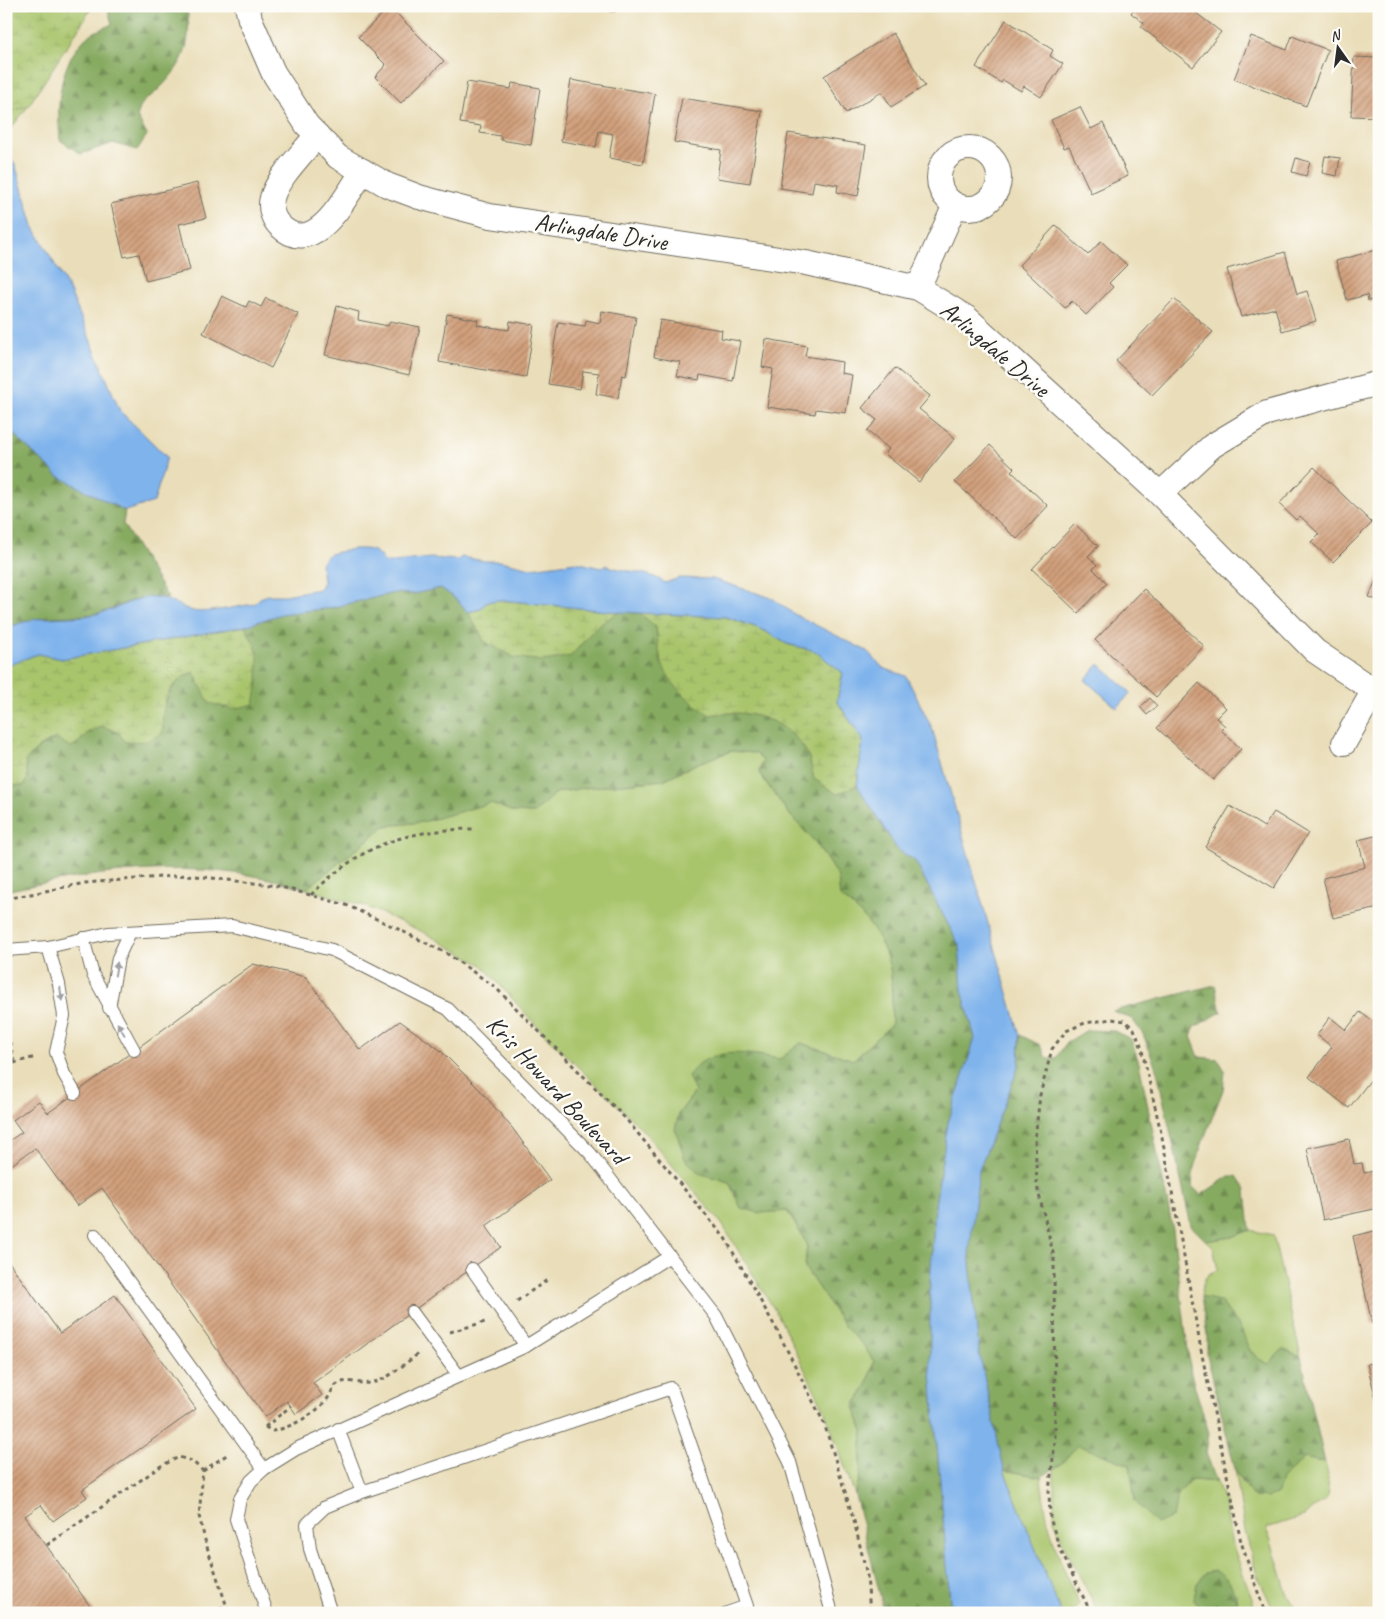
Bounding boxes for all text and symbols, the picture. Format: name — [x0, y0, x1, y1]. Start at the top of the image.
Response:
north arrow — [1312, 22, 1362, 72]
text: N — [1329, 26, 1343, 45]
street label: Arlingdale Drive — [533, 206, 671, 259]
street label: Arlingdale Drive — [934, 294, 1058, 405]
one-way arrow — [112, 960, 120, 976]
one-way arrow — [57, 986, 65, 1002]
street label: Kris Howard Boulevard — [479, 1009, 637, 1174]
one-way arrow — [117, 1023, 126, 1036]

